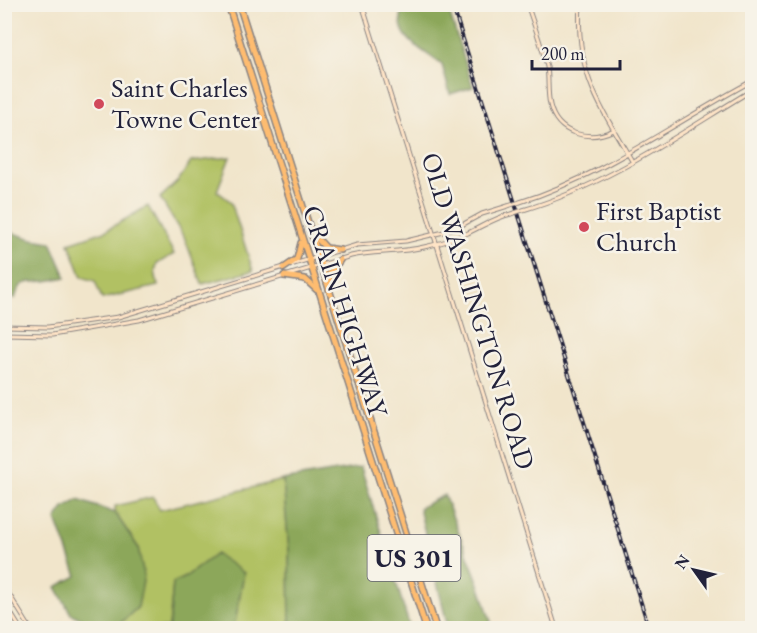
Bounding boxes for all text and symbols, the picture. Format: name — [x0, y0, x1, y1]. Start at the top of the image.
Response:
scale bar — [532, 33, 620, 71]
text: 200 m — [541, 42, 585, 65]
place label: Saint Charles Towne Center — [111, 70, 260, 136]
marker: Saint Charles Towne Center — [92, 97, 106, 111]
street label: OLD WASHINGTON ROAD — [414, 148, 543, 474]
place label: First Baptist Church — [596, 193, 722, 259]
street label: CRAIN HIGHWAY — [295, 201, 397, 422]
marker: First Baptist Church — [577, 220, 591, 234]
road number: US 301 — [368, 535, 460, 581]
north arrow — [664, 540, 724, 600]
text: N — [670, 551, 694, 573]

